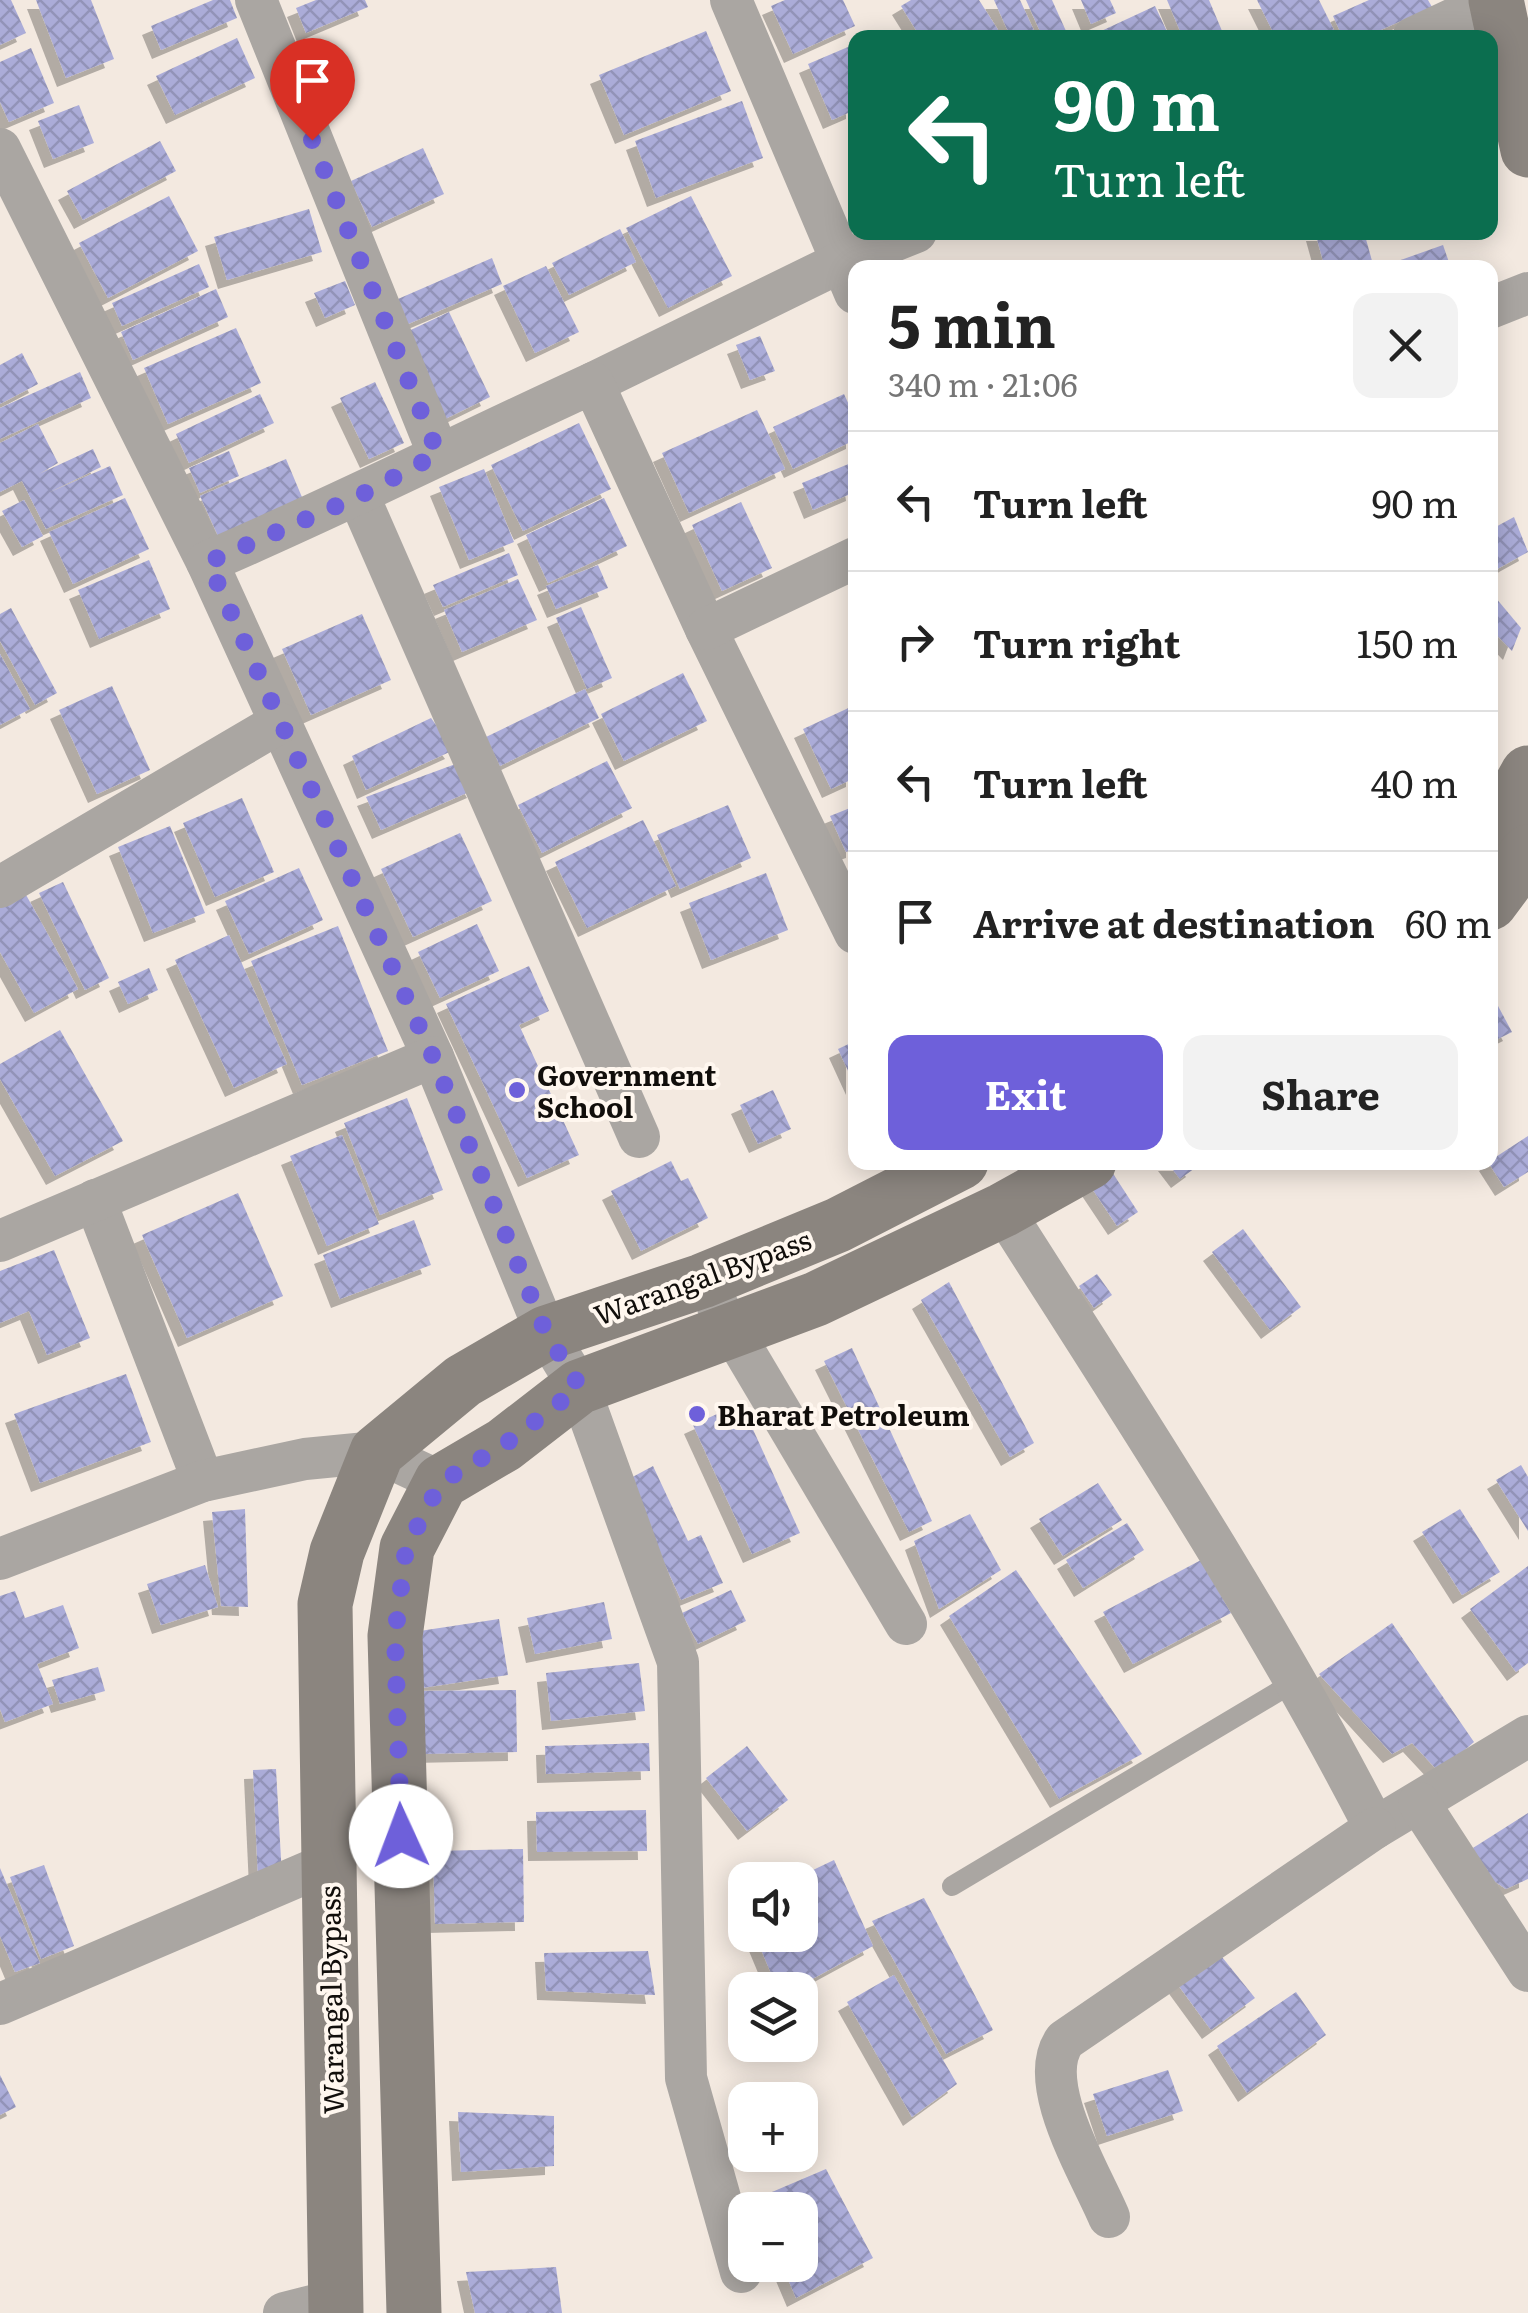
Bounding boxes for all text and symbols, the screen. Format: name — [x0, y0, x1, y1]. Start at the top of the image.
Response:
pin — [270, 38, 355, 141]
text: 90 m — [1053, 49, 1220, 153]
icon: arrive — [285, 53, 340, 108]
icon: left — [888, 70, 1018, 200]
text: Turn left — [1053, 144, 1245, 211]
text: 5 min — [888, 277, 1056, 366]
button: close — [1353, 293, 1458, 398]
text: 340 m · 21:06 — [888, 359, 1078, 407]
text: Turn left — [973, 473, 1148, 530]
text: 90 m — [1372, 473, 1458, 530]
icon: left — [888, 474, 943, 529]
text: Turn right — [973, 613, 1180, 670]
text: 150 m — [1357, 613, 1458, 670]
icon: right — [888, 614, 943, 669]
text: Turn left — [973, 753, 1148, 810]
text: 40 m — [1371, 753, 1458, 810]
icon: left — [888, 754, 943, 809]
text: Arrive at destination — [973, 893, 1375, 950]
text: 60 m — [1405, 893, 1492, 950]
icon: arrive — [888, 894, 943, 949]
button: Exit — [888, 1035, 1163, 1150]
button: Share — [1183, 1035, 1458, 1150]
place label: Government School — [537, 1053, 717, 1127]
marker: Government School — [506, 1079, 528, 1101]
street label: Warangal Bypass — [587, 1217, 817, 1335]
place label: Bharat Petroleum — [717, 1393, 970, 1435]
marker: Bharat Petroleum — [686, 1403, 708, 1425]
position arrow — [349, 1784, 453, 1888]
map controls — [728, 1862, 818, 2282]
button: sound — [728, 1862, 818, 1952]
street label: Warangal Bypass — [307, 1885, 353, 2115]
button: layers — [728, 1972, 818, 2062]
button: + — [728, 2082, 818, 2172]
button: − — [728, 2192, 818, 2282]

